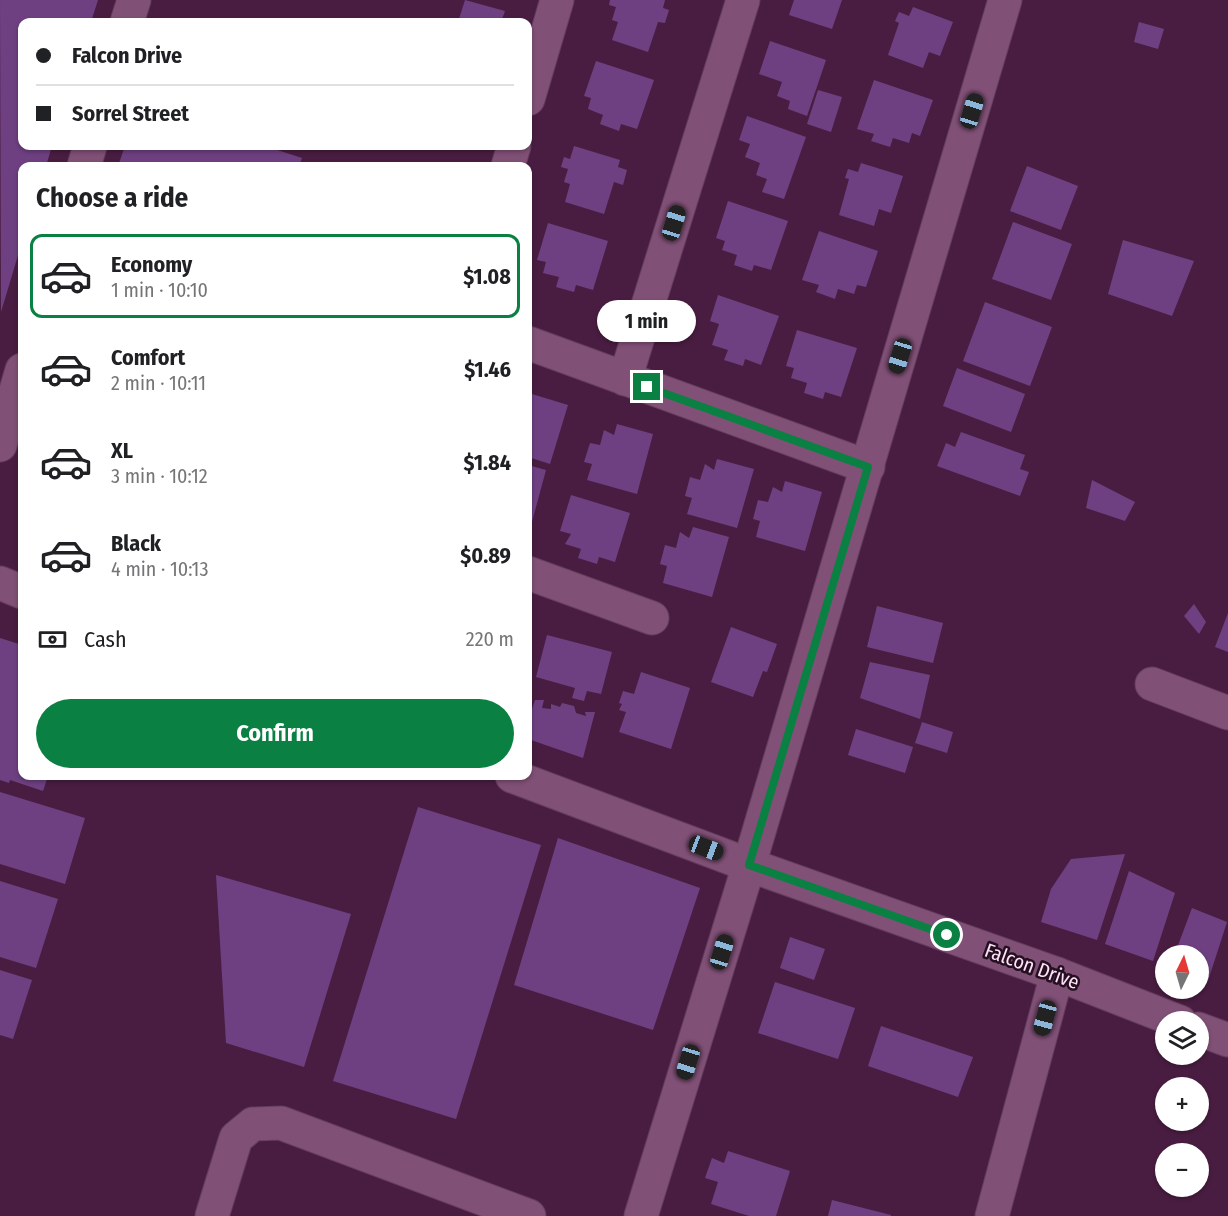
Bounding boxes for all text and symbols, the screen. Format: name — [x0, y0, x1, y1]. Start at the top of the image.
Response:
text: Falcon Drive — [72, 42, 182, 69]
car — [958, 91, 986, 131]
text: Sorrel Street — [72, 100, 189, 127]
text: Choose a ride — [36, 182, 188, 214]
car — [660, 203, 688, 243]
icon: car — [39, 249, 93, 303]
text: Economy — [111, 251, 192, 278]
text: $1.08 — [463, 263, 511, 290]
text: 1 min · 10:10 — [111, 278, 208, 302]
callout: 1 min — [598, 300, 696, 342]
text: 1 min — [625, 309, 668, 333]
car — [886, 336, 914, 376]
icon: car — [39, 342, 93, 396]
text: Comfort — [111, 344, 185, 371]
text: $1.46 — [464, 356, 511, 383]
text: 2 min · 10:11 — [111, 371, 206, 395]
route end — [633, 373, 660, 400]
icon: car — [39, 435, 93, 489]
text: XL — [111, 437, 133, 464]
text: $1.84 — [464, 449, 511, 476]
text: 3 min · 10:12 — [111, 464, 208, 488]
icon: car — [39, 528, 93, 582]
text: Black — [111, 530, 161, 557]
text: $0.89 — [460, 542, 511, 569]
text: 4 min · 10:13 — [111, 557, 208, 581]
icon: cash — [36, 623, 69, 656]
text: Cash — [84, 626, 127, 653]
text: 220 m — [466, 627, 514, 651]
button: Confirm — [36, 699, 514, 768]
car — [686, 833, 726, 863]
route start — [933, 921, 960, 948]
car — [708, 932, 736, 972]
street label: Falcon Drive — [982, 938, 1082, 994]
north arrow — [1155, 945, 1209, 999]
map controls — [1155, 945, 1209, 1197]
car — [1032, 998, 1058, 1038]
button: layers — [1155, 1011, 1209, 1065]
car — [674, 1042, 702, 1082]
button: + — [1155, 1077, 1209, 1131]
button: − — [1155, 1143, 1209, 1197]

